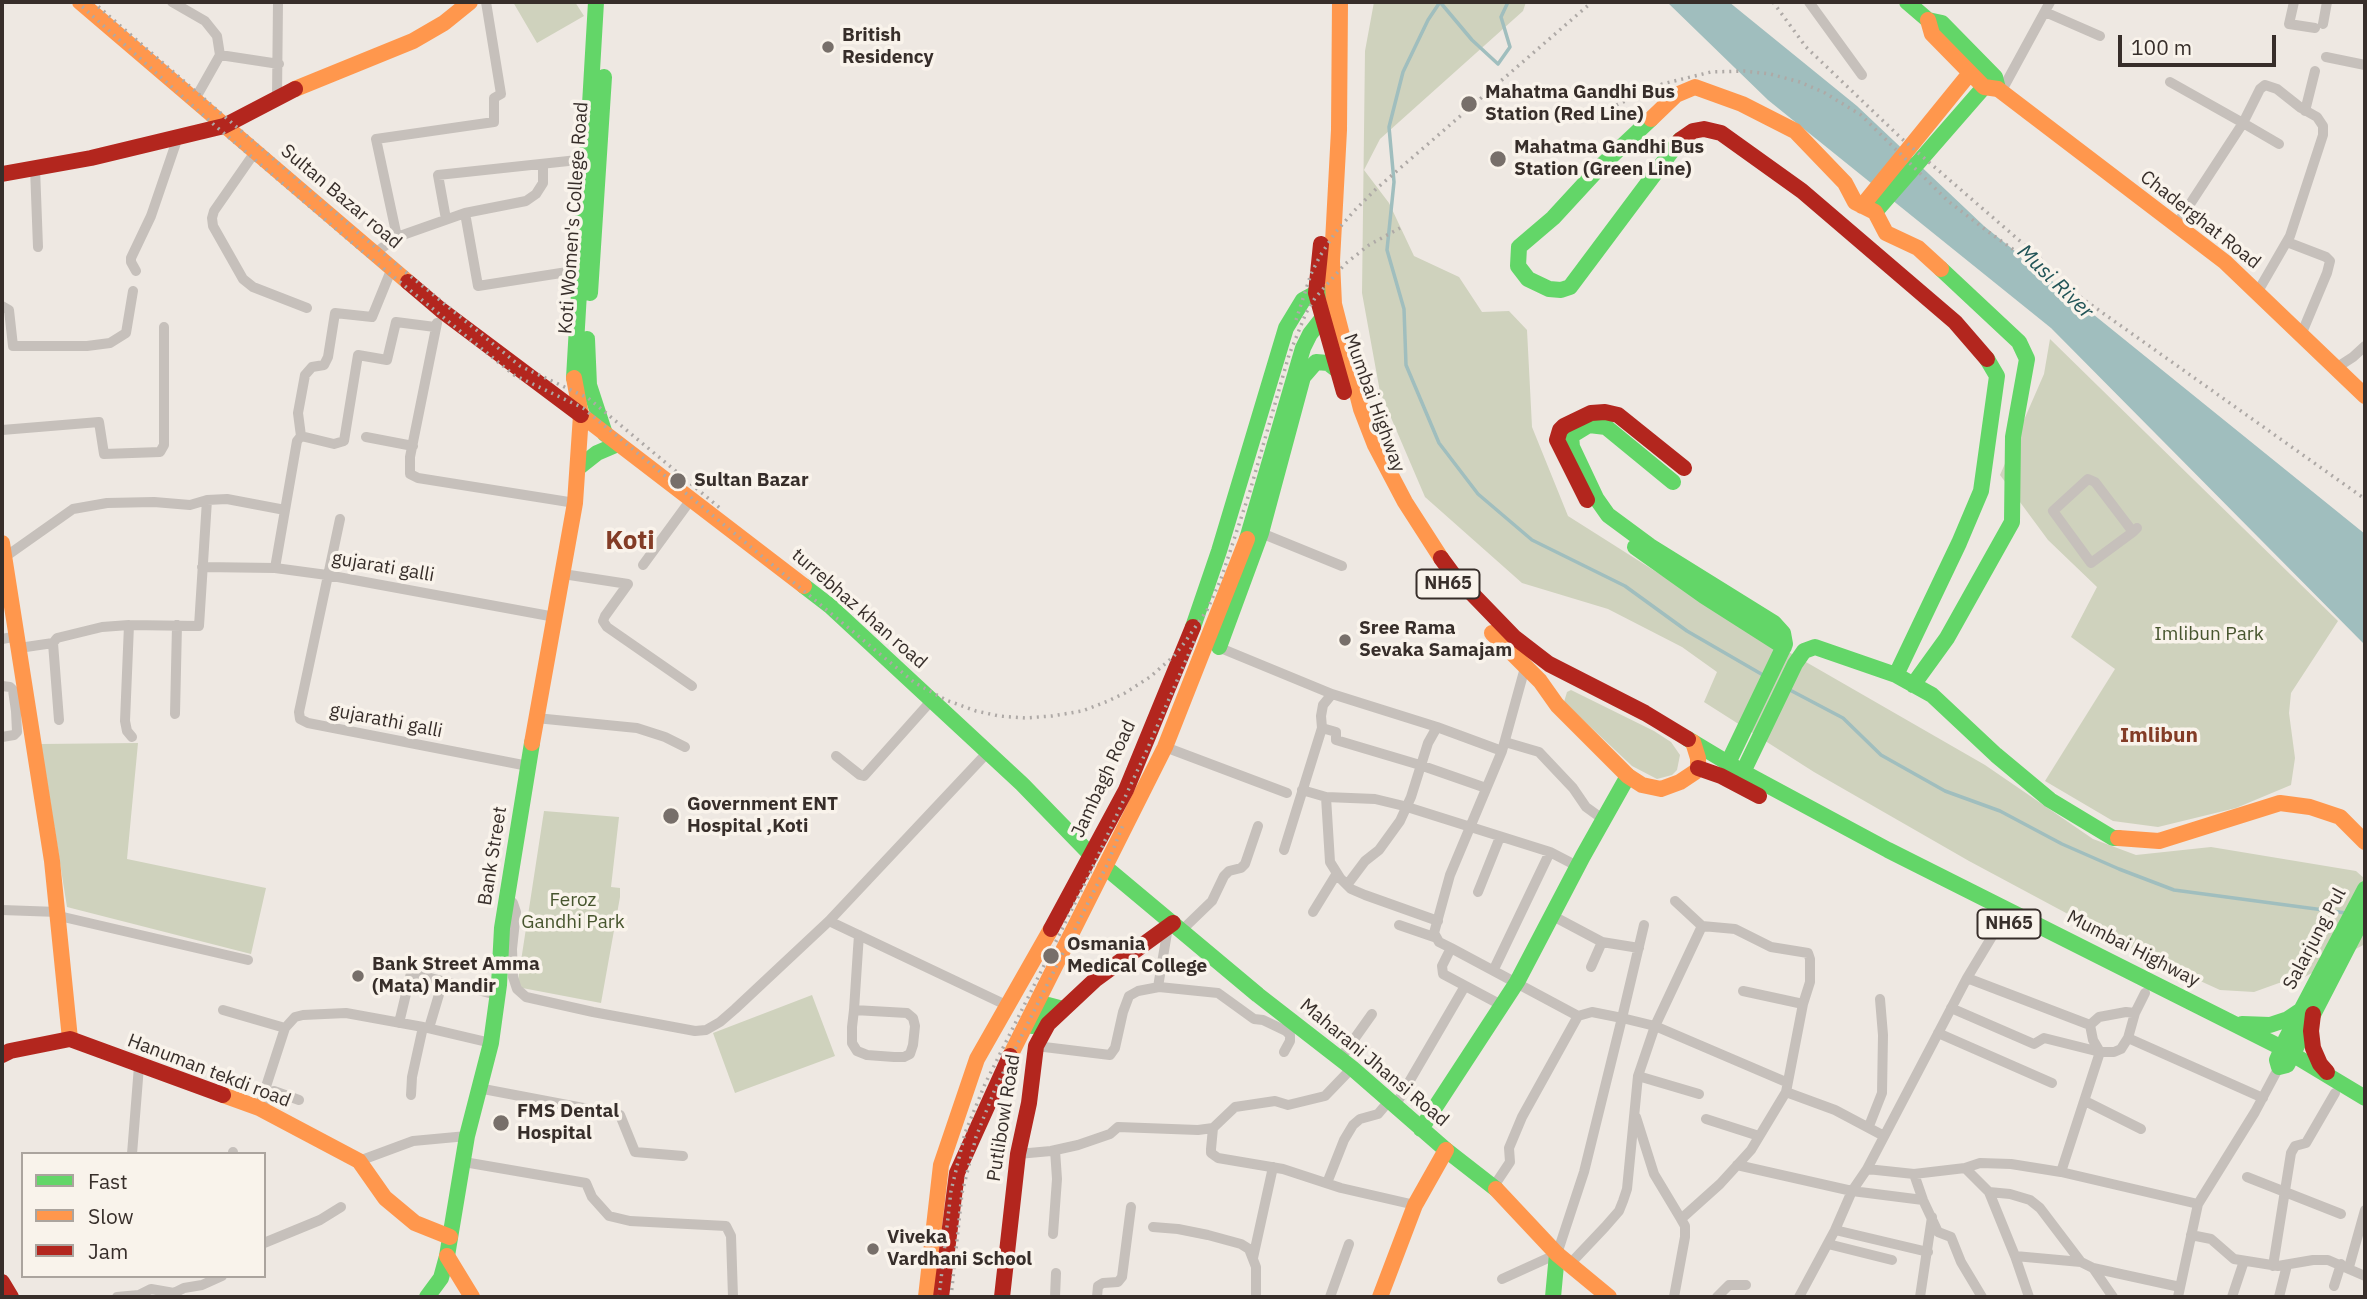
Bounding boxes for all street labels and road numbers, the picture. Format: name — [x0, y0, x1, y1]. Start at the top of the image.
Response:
street label: Koti Women's College Road — [555, 101, 593, 335]
street label: Sultan Bazar road — [276, 140, 406, 254]
street label: Chaderghat Road — [2135, 166, 2265, 274]
street label: Mumbai Highway — [1338, 330, 1410, 476]
street label: turrebhaz khan road — [787, 544, 931, 674]
street label: gujarati galli — [330, 547, 436, 587]
road number: NH65 — [1416, 570, 1480, 598]
street label: gujarathi galli — [328, 699, 444, 743]
street label: Jambagh Road — [1067, 717, 1141, 841]
street label: Bank Street — [474, 805, 512, 907]
street label: Salarjung Pul — [2279, 884, 2351, 994]
street label: Mumbai Highway — [2063, 906, 2203, 992]
road number: NH65 — [1978, 909, 2040, 939]
street label: Maharani Jhansi Road — [1295, 994, 1453, 1132]
street label: Hanuman tekdi road — [124, 1029, 294, 1113]
street label: Putlibowl Road — [983, 1053, 1025, 1183]

